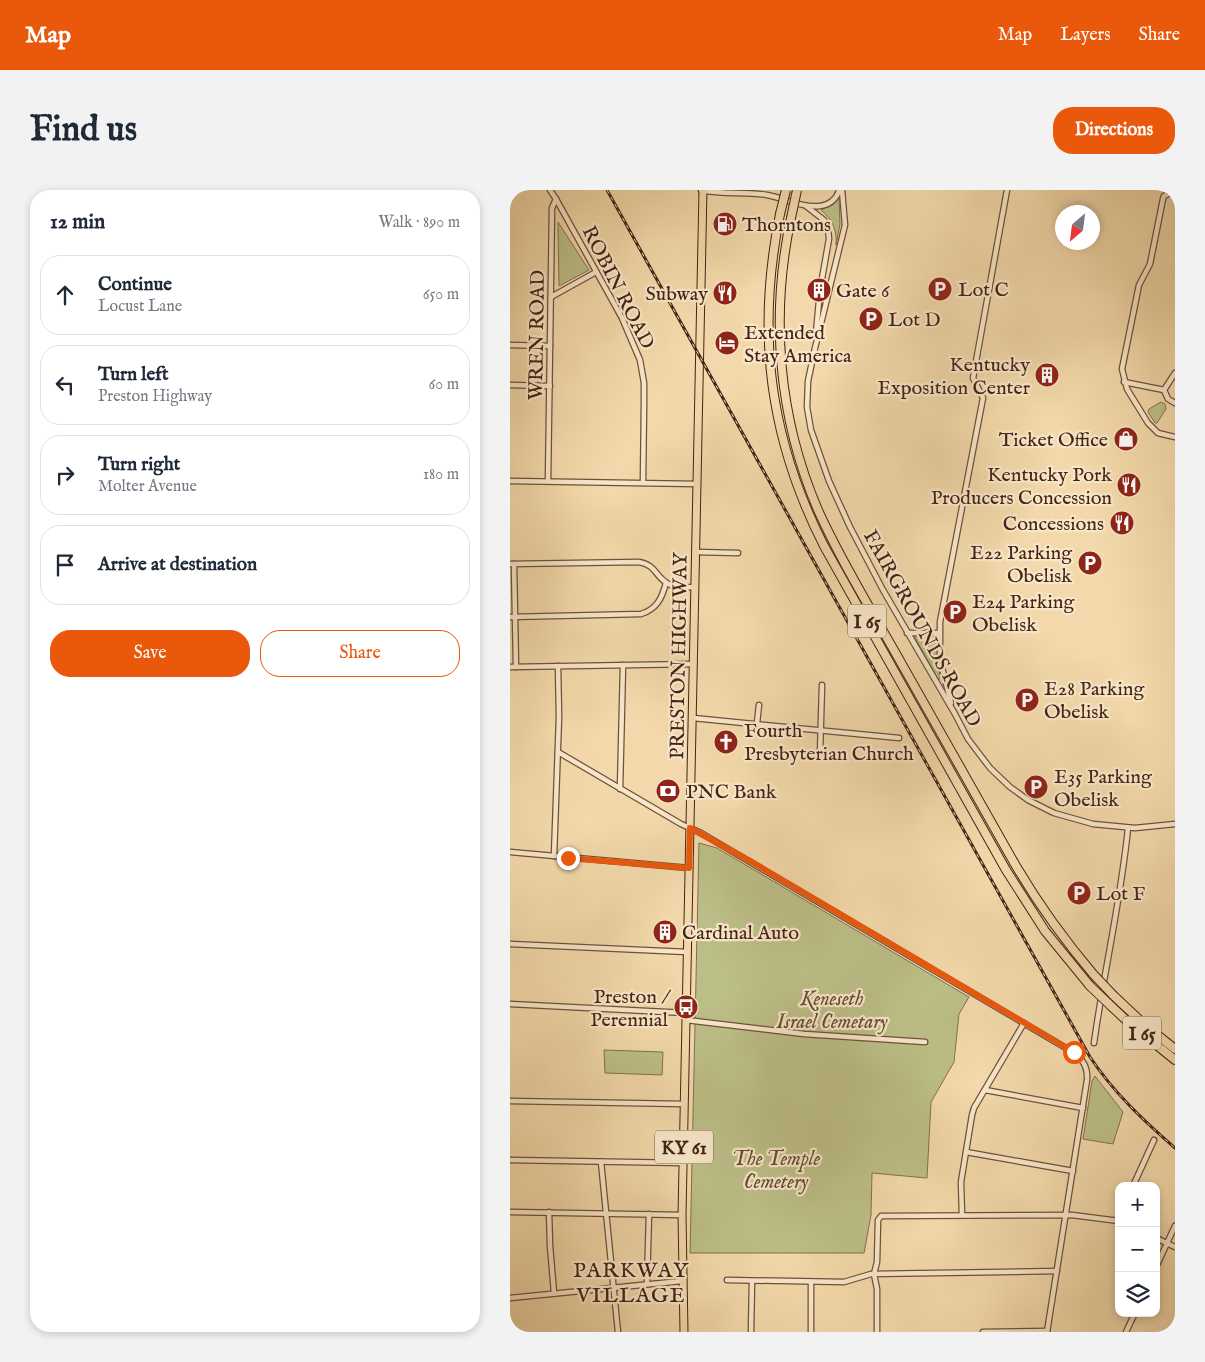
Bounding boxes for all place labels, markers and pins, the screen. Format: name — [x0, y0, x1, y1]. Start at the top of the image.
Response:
fuel station icon: Thorntons — [712, 211, 738, 237]
place label: Thorntons — [742, 213, 831, 238]
parking icon: Lot C — [927, 276, 953, 302]
building icon: Gate 6 — [806, 277, 832, 303]
place label: Lot C — [958, 278, 1009, 303]
place label: Gate 6 — [836, 279, 890, 304]
restaurant icon: Subway — [712, 280, 738, 306]
place label: Subway — [646, 282, 708, 307]
parking icon: Lot D — [858, 306, 884, 332]
place label: Lot D — [888, 308, 940, 333]
place label: Extended Stay America — [744, 321, 852, 369]
hotel icon: Extended Stay America — [714, 330, 740, 356]
place label: Kentucky Exposition Center — [877, 353, 1031, 401]
building icon: Kentucky Exposition Center — [1034, 362, 1060, 388]
shop icon: Ticket Office — [1113, 426, 1139, 452]
place label: Ticket Office — [999, 428, 1108, 453]
place label: Kentucky Pork Producers Concession — [931, 463, 1112, 511]
restaurant icon: Kentucky Pork Producers Concession — [1116, 472, 1142, 498]
restaurant icon: Concessions — [1109, 510, 1135, 536]
place label: Concessions — [1003, 512, 1104, 537]
place label: E22 Parking Obelisk — [970, 541, 1073, 589]
parking icon: E22 Parking Obelisk — [1077, 550, 1103, 576]
place label: E24 Parking Obelisk — [972, 590, 1075, 638]
parking icon: E24 Parking Obelisk — [942, 599, 968, 625]
place label: E28 Parking Obelisk — [1044, 677, 1146, 725]
parking icon: E28 Parking Obelisk — [1014, 687, 1040, 713]
place label: Fourth Presbyterian Church — [744, 719, 914, 767]
church icon: Fourth Presbyterian Church — [713, 729, 739, 755]
place label: E35 Parking Obelisk — [1054, 765, 1153, 813]
parking icon: E35 Parking Obelisk — [1023, 774, 1049, 800]
bank icon: PNC Bank — [655, 778, 681, 804]
place label: PNC Bank — [686, 780, 777, 805]
parking icon: Lot F — [1066, 880, 1092, 906]
place label: Lot F — [1096, 882, 1145, 907]
building icon: Cardinal Auto — [652, 919, 678, 945]
place label: Cardinal Auto — [682, 921, 799, 946]
place label: Preston / Perennial — [590, 985, 671, 1033]
bus stop icon: Preston / Perennial — [673, 994, 699, 1020]

